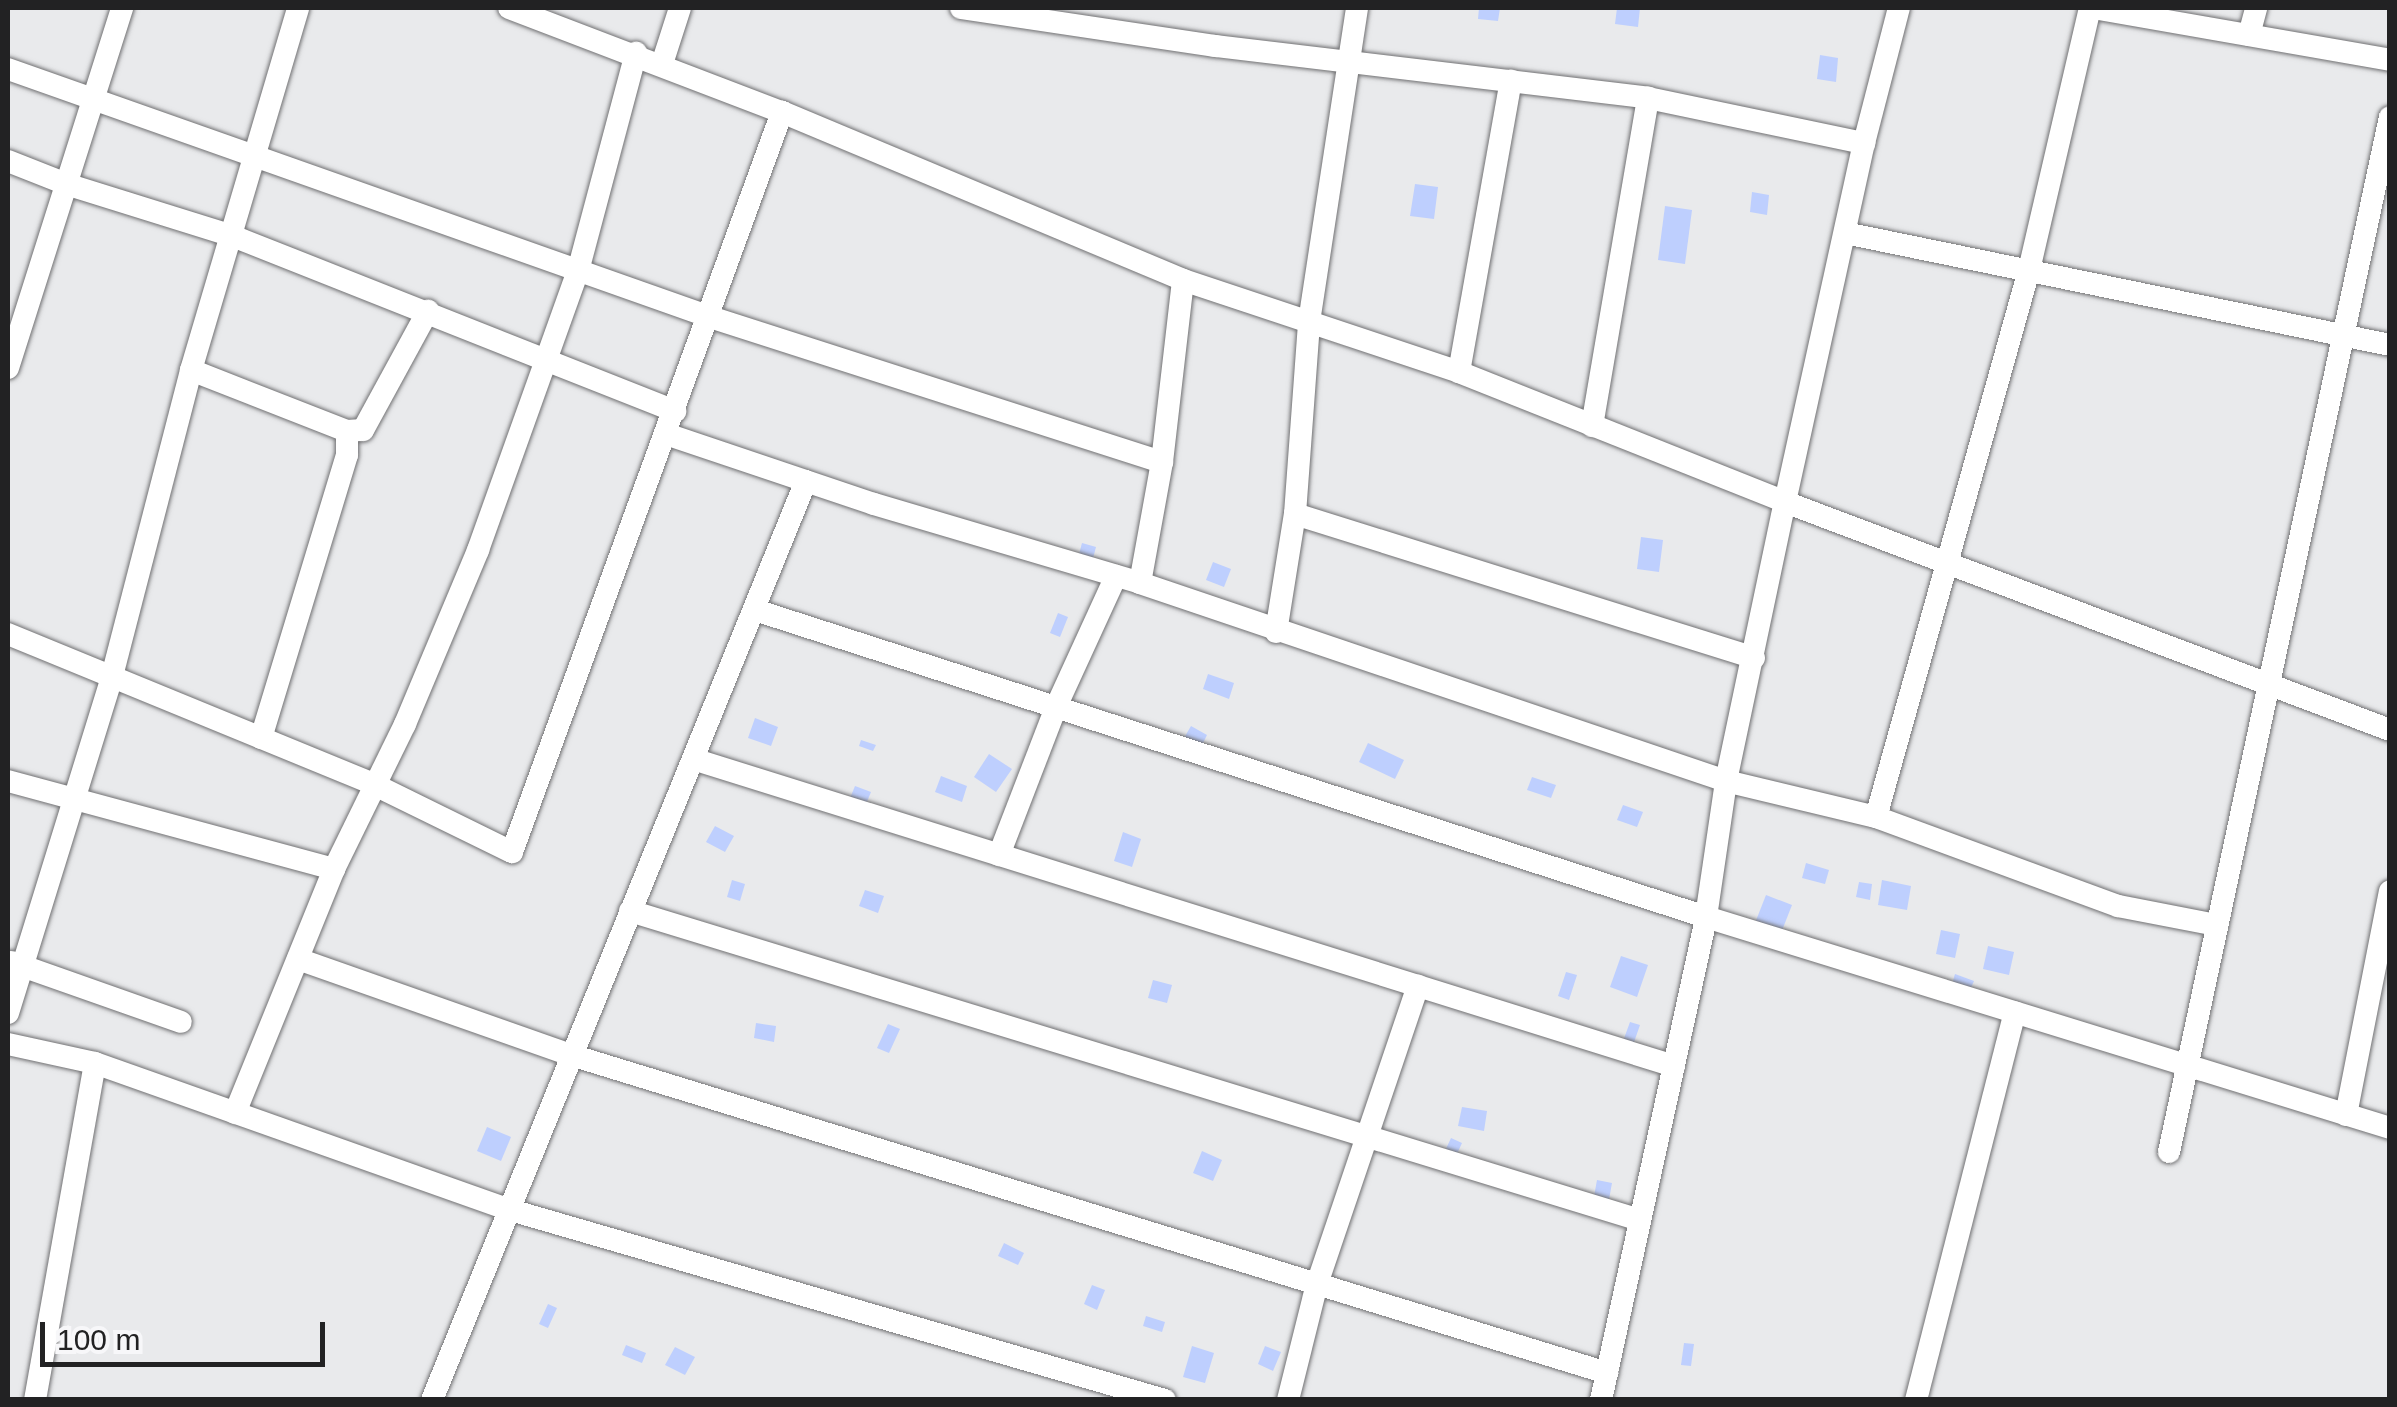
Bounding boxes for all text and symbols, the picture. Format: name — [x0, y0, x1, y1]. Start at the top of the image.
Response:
scale bar — [45, 1302, 330, 1364]
text: 100 m — [57, 1323, 140, 1356]

